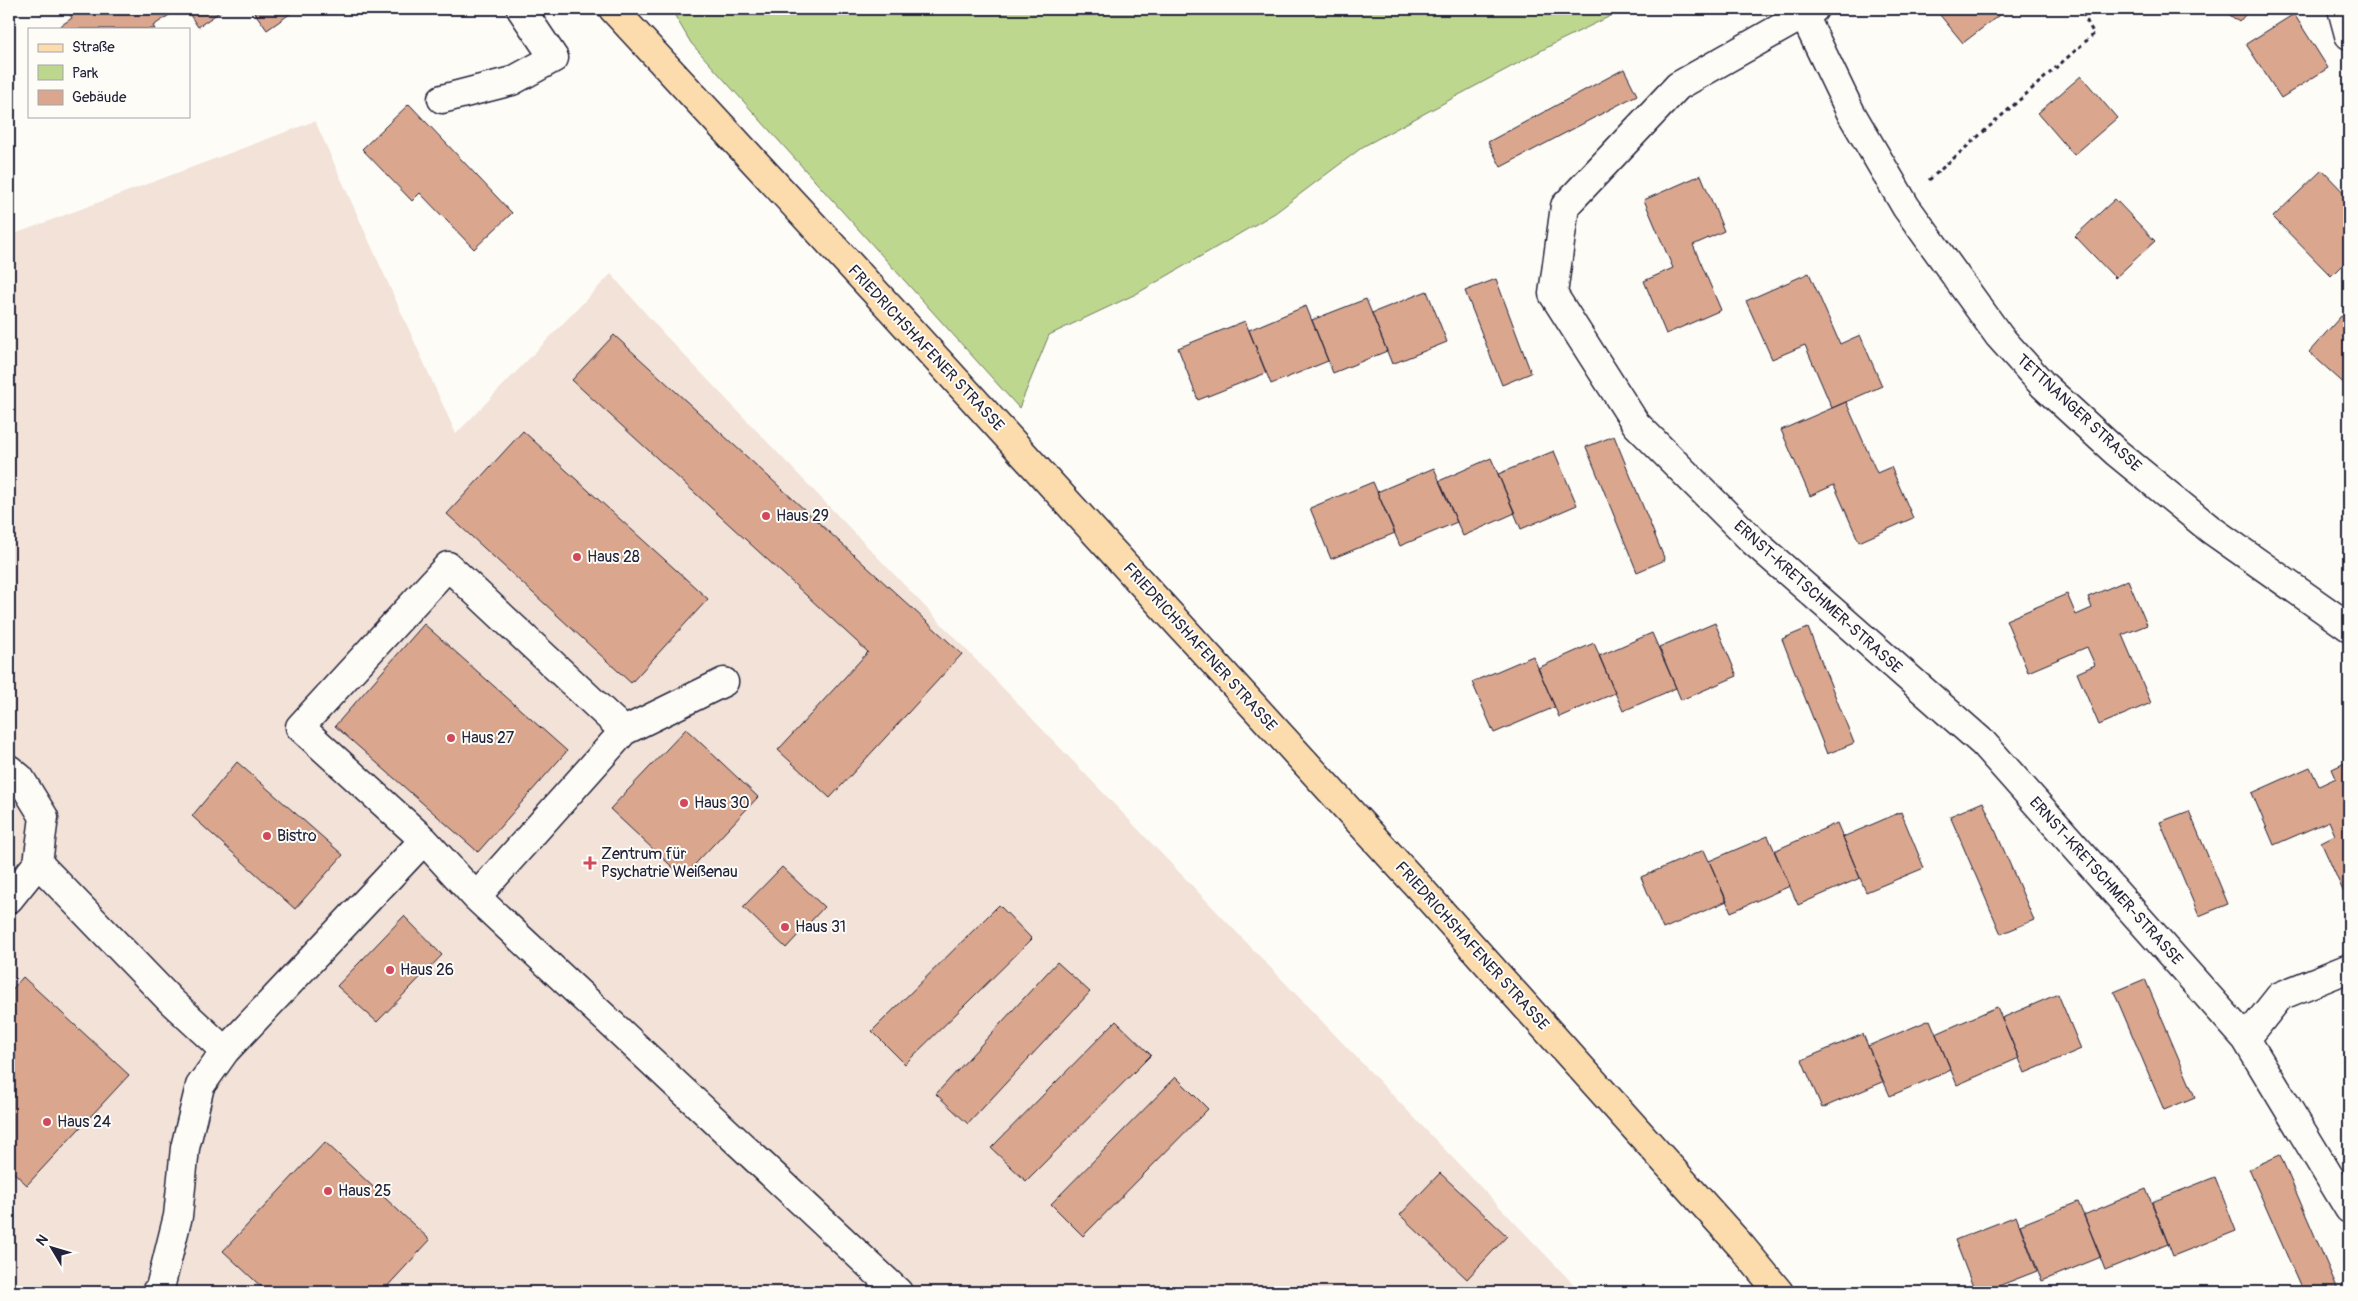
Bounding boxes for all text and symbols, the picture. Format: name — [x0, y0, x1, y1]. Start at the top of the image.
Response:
legend — [28, 28, 190, 118]
text: Straße — [72, 38, 115, 57]
text: Park — [72, 64, 99, 83]
text: Gebäude — [72, 88, 127, 107]
street label: FRIEDRICHSHAFENER STRASSE — [844, 261, 1008, 435]
street label: TETTNANGER STRASSE — [2012, 350, 2146, 476]
place label: Haus 29 — [776, 506, 829, 526]
marker: Haus 29 — [760, 510, 772, 522]
street label: ERNST-KRETSCHMER-STRASSE — [1730, 516, 1906, 678]
place label: Haus 28 — [587, 547, 640, 567]
marker: Haus 28 — [571, 551, 583, 563]
street label: FRIEDRICHSHAFENER STRASSE — [1119, 558, 1281, 736]
place label: Haus 27 — [461, 728, 515, 748]
marker: Haus 27 — [445, 732, 457, 744]
place label: Haus 30 — [694, 793, 750, 813]
street label: ERNST-KRETSCHMER-STRASSE — [2025, 793, 2187, 969]
marker: Haus 30 — [678, 797, 690, 809]
place label: Bistro — [277, 826, 317, 846]
marker: Bistro — [261, 830, 273, 842]
place label: Zentrum für Psychatrie Weißenau — [601, 844, 738, 882]
marker: Zentrum für Psychatrie Weißenau — [583, 856, 597, 870]
street label: FRIEDRICHSHAFENER STRASSE — [1391, 857, 1553, 1035]
place label: Haus 31 — [795, 917, 846, 937]
marker: Haus 31 — [779, 921, 791, 933]
place label: Haus 26 — [400, 960, 454, 980]
marker: Haus 26 — [384, 964, 396, 976]
place label: Haus 24 — [57, 1112, 111, 1132]
marker: Haus 24 — [41, 1116, 53, 1128]
place label: Haus 25 — [338, 1181, 392, 1201]
marker: Haus 25 — [322, 1185, 334, 1197]
north arrow — [28, 1224, 78, 1274]
text: N — [33, 1231, 52, 1249]

